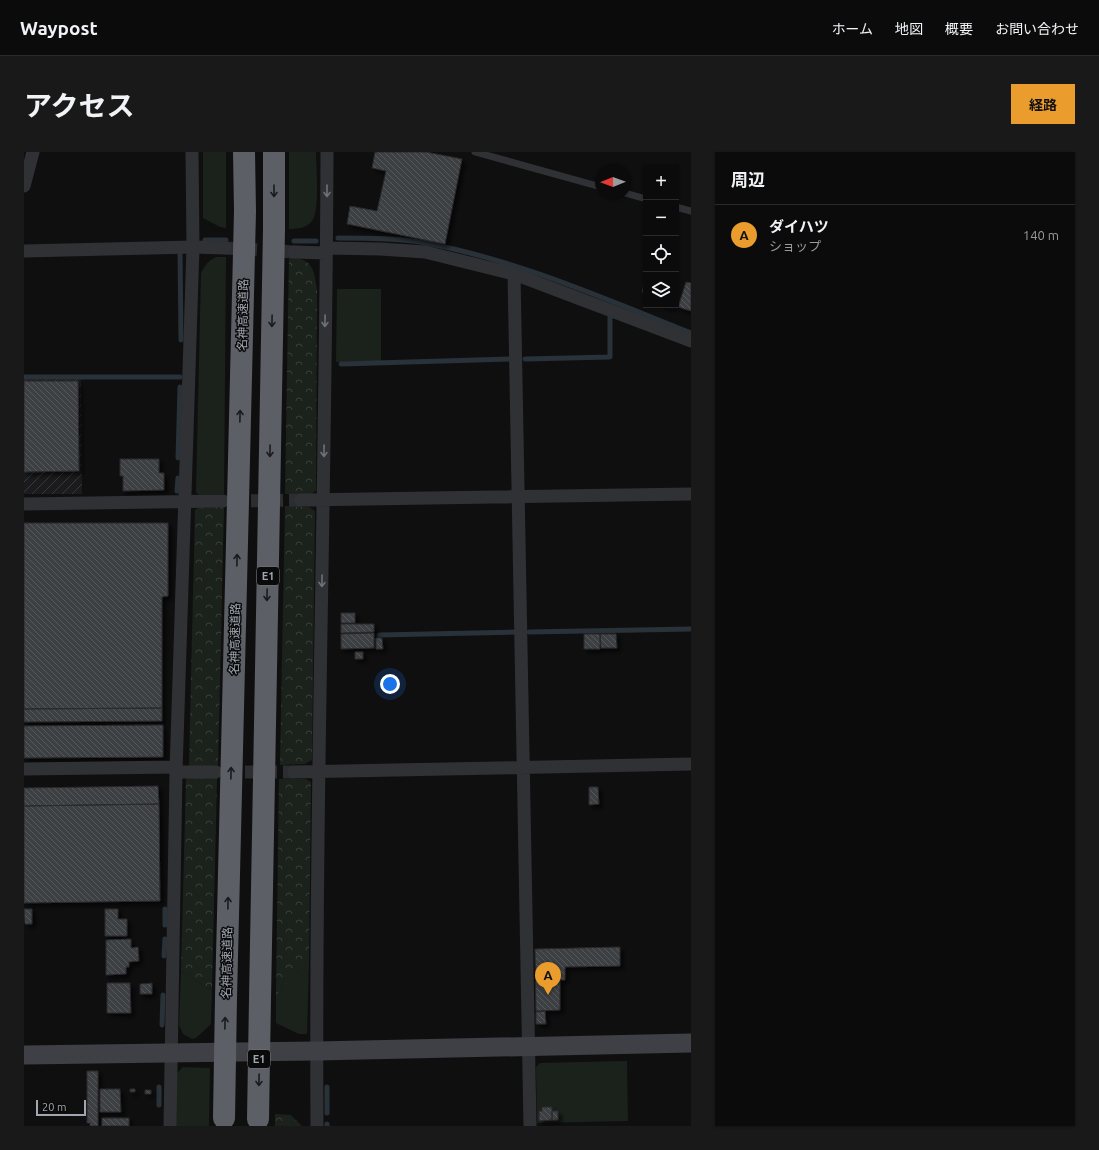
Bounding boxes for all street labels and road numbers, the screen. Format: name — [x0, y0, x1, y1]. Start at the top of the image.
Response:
street label: 名神高速道路 — [235, 279, 250, 351]
road number: E1 — [257, 567, 279, 585]
street label: 名神高速道路 — [227, 603, 242, 675]
street label: 名神高速道路 — [219, 927, 234, 999]
road number: E1 — [248, 1050, 270, 1068]

